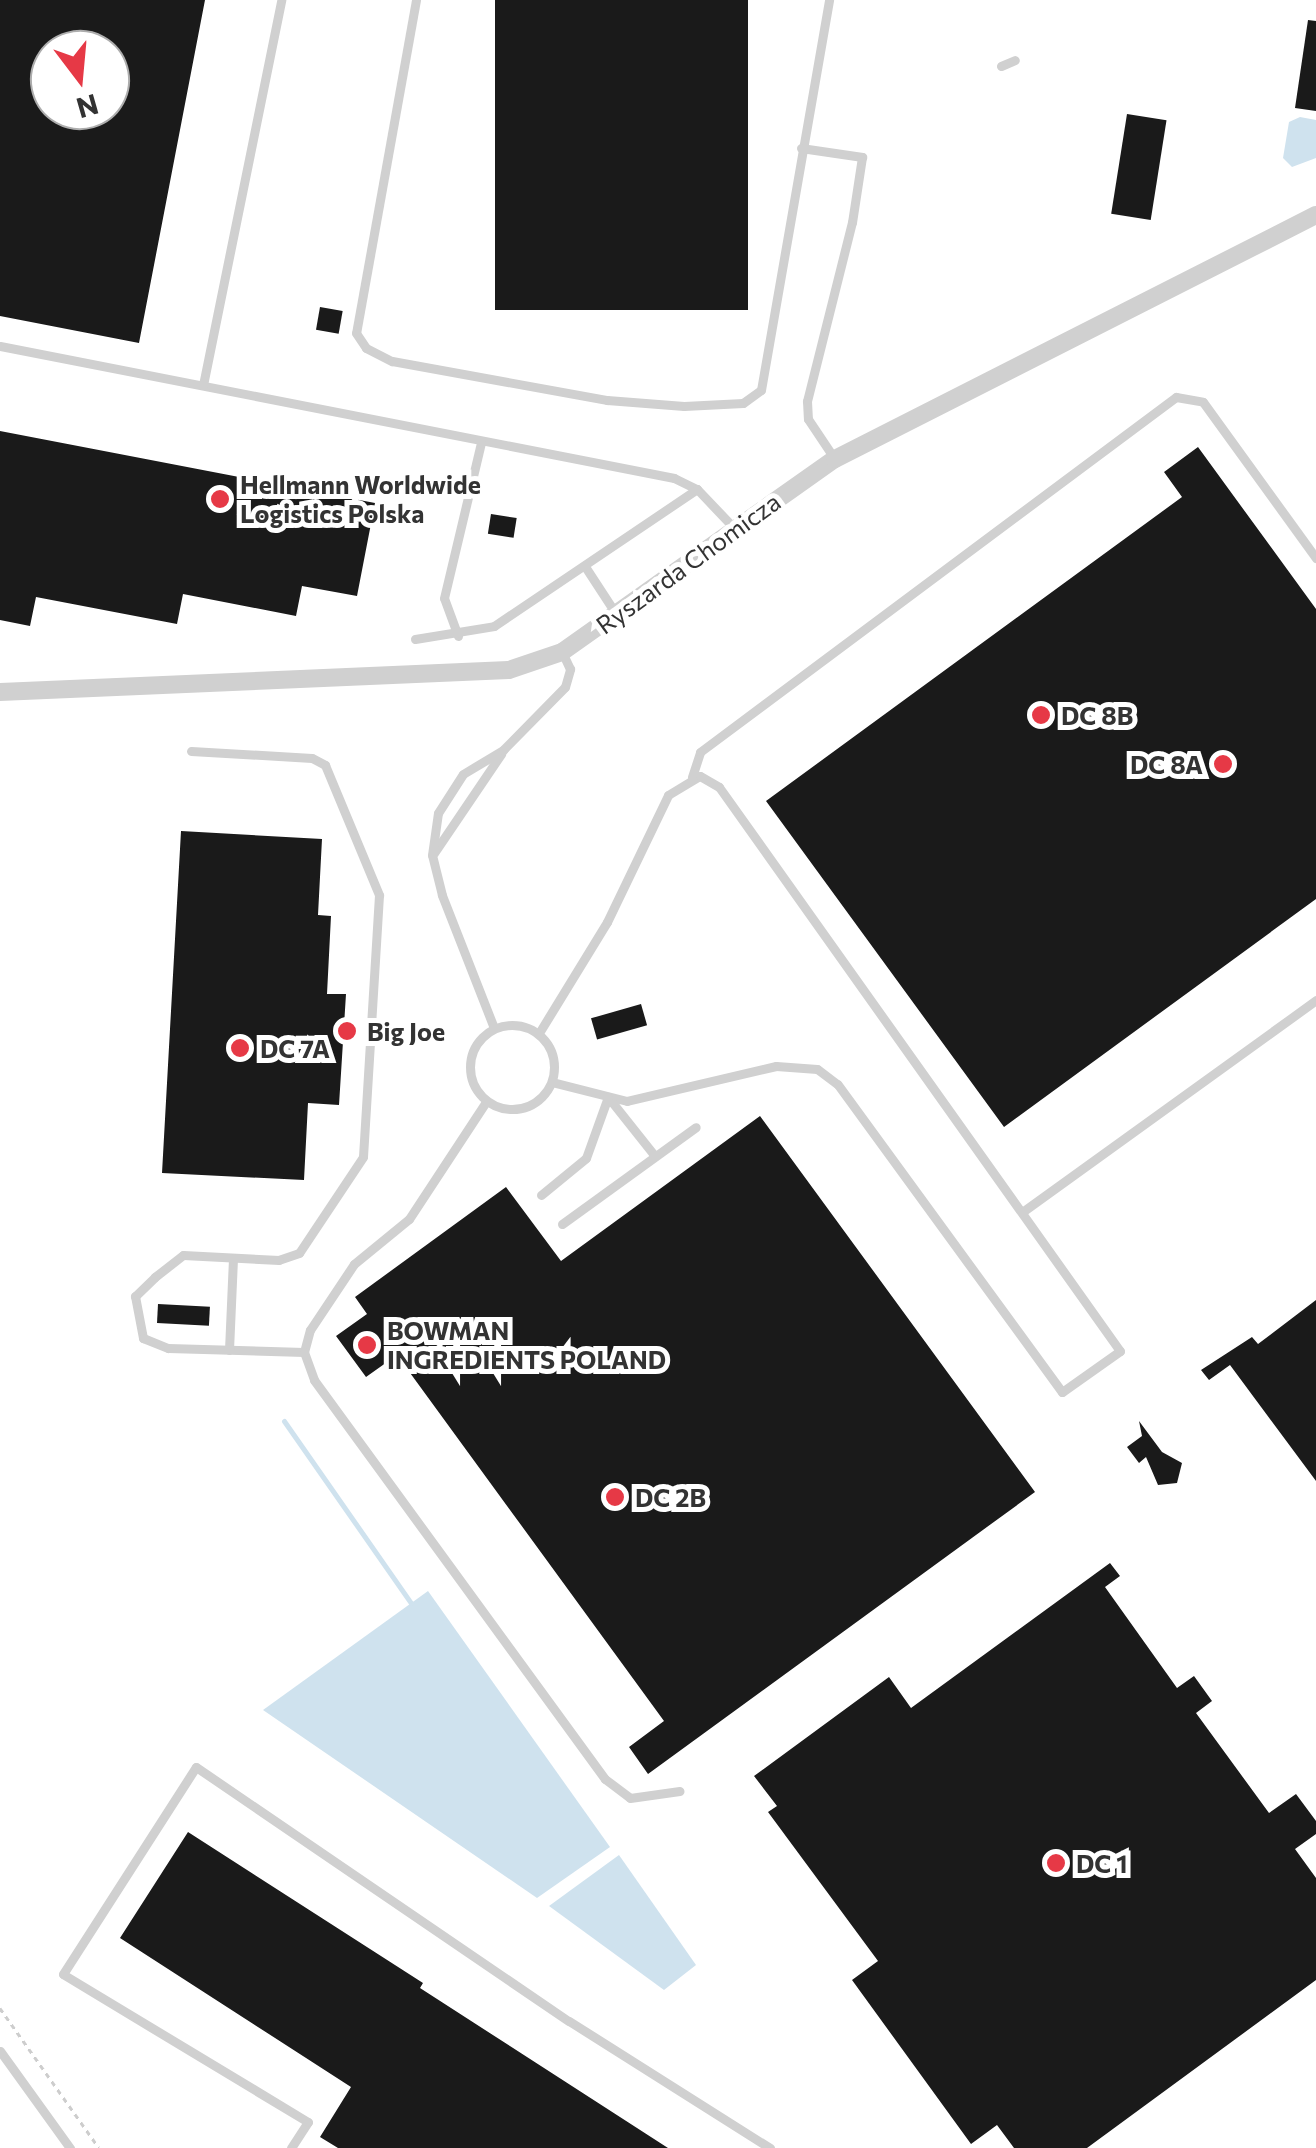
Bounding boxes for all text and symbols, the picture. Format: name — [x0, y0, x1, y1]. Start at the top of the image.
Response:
north arrow — [30, 30, 130, 130]
text: N — [73, 88, 102, 126]
place label: Hellmann Worldwide Logistics Polska — [240, 470, 481, 529]
street label: Ryszarda Chomicza — [590, 486, 786, 640]
marker: Hellmann Worldwide Logistics Polska — [209, 488, 231, 510]
place label: DC 8B — [1061, 700, 1133, 730]
marker: DC 8B — [1030, 704, 1052, 726]
place label: DC 8A — [1130, 749, 1203, 779]
marker: DC 8A — [1212, 753, 1234, 775]
place label: Big Joe — [367, 1016, 445, 1046]
marker: Big Joe — [336, 1020, 358, 1042]
place label: DC 7A — [260, 1033, 330, 1063]
marker: DC 7A — [229, 1037, 251, 1059]
place label: BOWMAN INGREDIENTS POLAND — [387, 1316, 666, 1375]
marker: BOWMAN INGREDIENTS POLAND — [356, 1334, 378, 1356]
place label: DC 2B — [635, 1482, 706, 1512]
marker: DC 2B — [604, 1486, 626, 1508]
place label: DC 1 — [1076, 1848, 1128, 1878]
marker: DC 1 — [1045, 1852, 1067, 1874]

